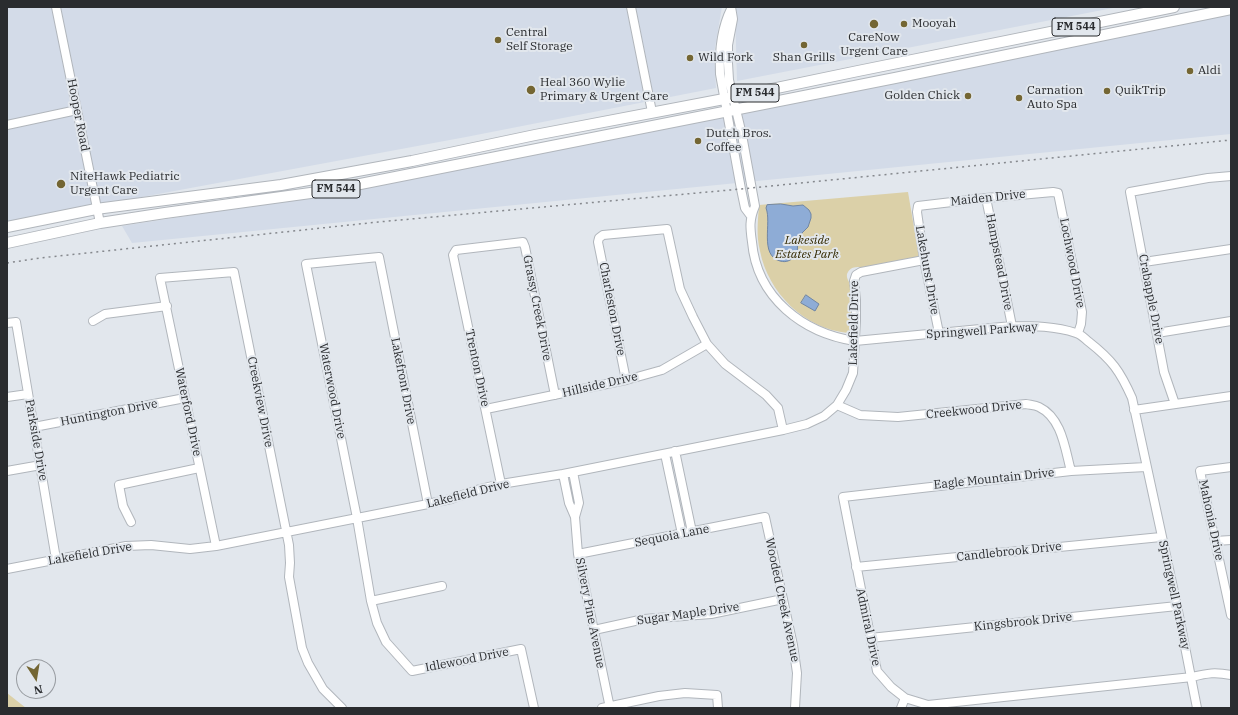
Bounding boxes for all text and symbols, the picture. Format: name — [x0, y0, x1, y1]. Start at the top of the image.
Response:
place label: Mooyah — [912, 17, 956, 31]
marker: CareNow Urgent Care — [868, 18, 880, 30]
road number: FM 544 — [1052, 18, 1100, 36]
marker: Mooyah — [899, 19, 909, 29]
place label: Central Self Storage — [506, 26, 573, 54]
place label: CareNow Urgent Care — [840, 31, 908, 59]
marker: Central Self Storage — [493, 35, 503, 45]
marker: Shan Grills — [799, 40, 809, 50]
place label: Wild Fork — [698, 51, 753, 65]
place label: Shan Grills — [773, 51, 835, 65]
marker: Wild Fork — [685, 53, 695, 63]
place label: Aldi — [1198, 64, 1221, 78]
marker: Aldi — [1185, 66, 1195, 76]
place label: Heal 360 Wylie Primary & Urgent Care — [540, 76, 668, 104]
street label: Hooper Road — [64, 77, 92, 153]
marker: Heal 360 Wylie Primary & Urgent Care — [525, 84, 537, 96]
road number: FM 544 — [731, 84, 779, 102]
place label: Carnation Auto Spa — [1027, 84, 1083, 112]
place label: QuikTrip — [1115, 84, 1166, 98]
marker: QuikTrip — [1102, 86, 1112, 96]
place label: Golden Chick — [885, 89, 960, 103]
marker: Golden Chick — [963, 91, 973, 101]
marker: Carnation Auto Spa — [1014, 93, 1024, 103]
place label: Dutch Bros. Coffee — [706, 127, 772, 155]
marker: Dutch Bros. Coffee — [693, 136, 703, 146]
place label: NiteHawk Pediatric Urgent Care — [70, 170, 180, 198]
marker: NiteHawk Pediatric Urgent Care — [55, 178, 67, 190]
road number: FM 544 — [312, 180, 360, 198]
street label: Maiden Drive — [950, 187, 1026, 209]
street label: Hampstead Drive — [983, 212, 1015, 312]
street label: Lochwood Drive — [1056, 217, 1088, 309]
street label: Lakehurst Drive — [912, 224, 942, 316]
park label: Lakeside Estates Park — [775, 234, 839, 262]
street label: Crabapple Drive — [1135, 253, 1167, 345]
street label: Grassy Creek Drive — [520, 254, 554, 362]
street label: Charleston Drive — [596, 261, 628, 357]
street label: Lakefield Drive — [846, 280, 862, 366]
street label: Springwell Parkway — [926, 320, 1038, 342]
street label: Trenton Drive — [462, 328, 492, 408]
street label: Lakefront Drive — [388, 336, 418, 426]
street label: Waterwood Drive — [316, 342, 348, 440]
street label: Creekview Drive — [244, 356, 276, 448]
street label: Waterford Drive — [172, 366, 204, 458]
street label: Hillside Drive — [561, 369, 639, 401]
street label: Huntington Drive — [59, 397, 159, 429]
street label: Parkside Drive — [22, 398, 50, 482]
street label: Creekwood Drive — [925, 398, 1023, 422]
street label: Eagle Mountain Drive — [933, 466, 1055, 492]
street label: Lakefield Drive — [425, 477, 511, 511]
street label: Mahonia Drive — [1195, 478, 1227, 562]
street label: Sequoia Lane — [633, 522, 711, 550]
street label: Wooded Creek Avenue — [762, 537, 802, 663]
street label: Candlebrook Drive — [956, 539, 1062, 565]
street label: Springwell Parkway — [1155, 539, 1193, 651]
street label: Lakefield Drive — [47, 540, 133, 568]
street label: Silvery Pine Avenue — [572, 556, 608, 670]
street label: Admiral Drive — [853, 587, 883, 667]
street label: Sugar Maple Drive — [636, 600, 740, 628]
street label: Kingsbrook Drive — [973, 610, 1073, 634]
street label: Idlewood Drive — [424, 645, 510, 675]
north arrow — [16, 659, 56, 699]
text: N — [33, 682, 44, 698]

